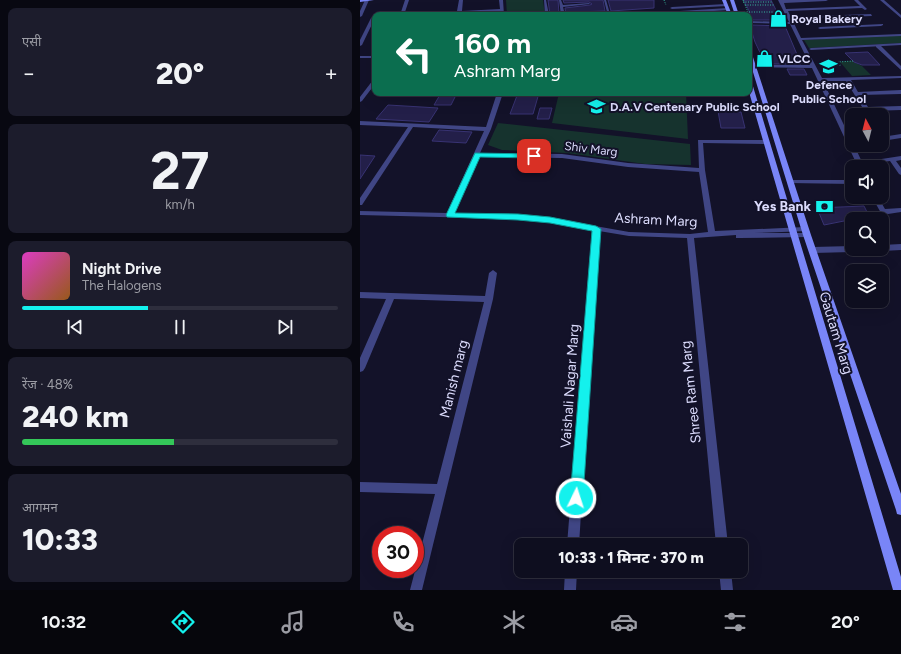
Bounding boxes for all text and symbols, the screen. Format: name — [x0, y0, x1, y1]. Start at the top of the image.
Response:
shop icon: Royal Bakery — [768, 9, 788, 29]
place label: Royal Bakery — [791, 12, 862, 26]
text: 160 m — [454, 26, 531, 60]
icon: left — [388, 28, 440, 80]
text: एसी — [22, 34, 41, 49]
shop icon: VLCC — [755, 49, 775, 69]
place label: VLCC — [778, 52, 811, 66]
text: 20° — [156, 55, 204, 92]
school or university icon: Defence Public School — [819, 56, 839, 76]
text: − — [22, 60, 36, 87]
text: + — [324, 60, 338, 87]
text: Ashram Marg — [454, 60, 561, 82]
place label: Defence Public School — [792, 78, 866, 106]
school or university icon: D.A.V Centenary Public School — [587, 97, 607, 117]
place label: D.A.V Centenary Public School — [610, 100, 780, 114]
north arrow — [845, 108, 889, 152]
map controls — [845, 108, 889, 308]
pin — [517, 139, 551, 173]
street label: Shiv Marg — [564, 139, 618, 159]
text: 27 — [150, 140, 210, 202]
icon: arrive — [523, 145, 545, 167]
button: sound — [845, 160, 889, 204]
bank icon: Yes Bank — [814, 196, 834, 216]
text: km/h — [165, 197, 195, 212]
place label: Yes Bank — [754, 198, 811, 215]
street label: Ashram Marg — [614, 209, 698, 231]
button: search — [845, 212, 889, 256]
text: Night Drive — [82, 260, 161, 278]
button: layers — [845, 264, 889, 308]
text: The Halogens — [82, 278, 162, 293]
street label: Gautam Marg — [815, 290, 857, 376]
icon: previous — [64, 316, 86, 338]
icon: pause — [169, 316, 191, 338]
icon: next — [274, 316, 296, 338]
street label: Vaishali Nagar Marg — [557, 323, 583, 449]
street label: Manish marg — [436, 338, 472, 420]
street label: Shree Ram Marg — [677, 340, 705, 444]
text: रेंज · 48% — [22, 377, 73, 392]
text: 240 km — [22, 398, 129, 435]
position arrow — [555, 477, 597, 519]
text: आगमन — [22, 500, 58, 515]
text: 10:33 — [22, 521, 98, 558]
speed limit sign: 30 — [372, 526, 424, 578]
text: 10:33 · 1 मिनट · 370 m — [558, 549, 704, 567]
icon: directions — [169, 608, 197, 636]
icon: music — [279, 608, 307, 636]
icon: phone — [389, 608, 417, 636]
icon: climate — [500, 608, 528, 636]
icon: car — [610, 608, 638, 636]
icon: filters — [721, 608, 749, 636]
text: 10:32 — [41, 611, 86, 633]
text: 20° — [831, 611, 860, 633]

